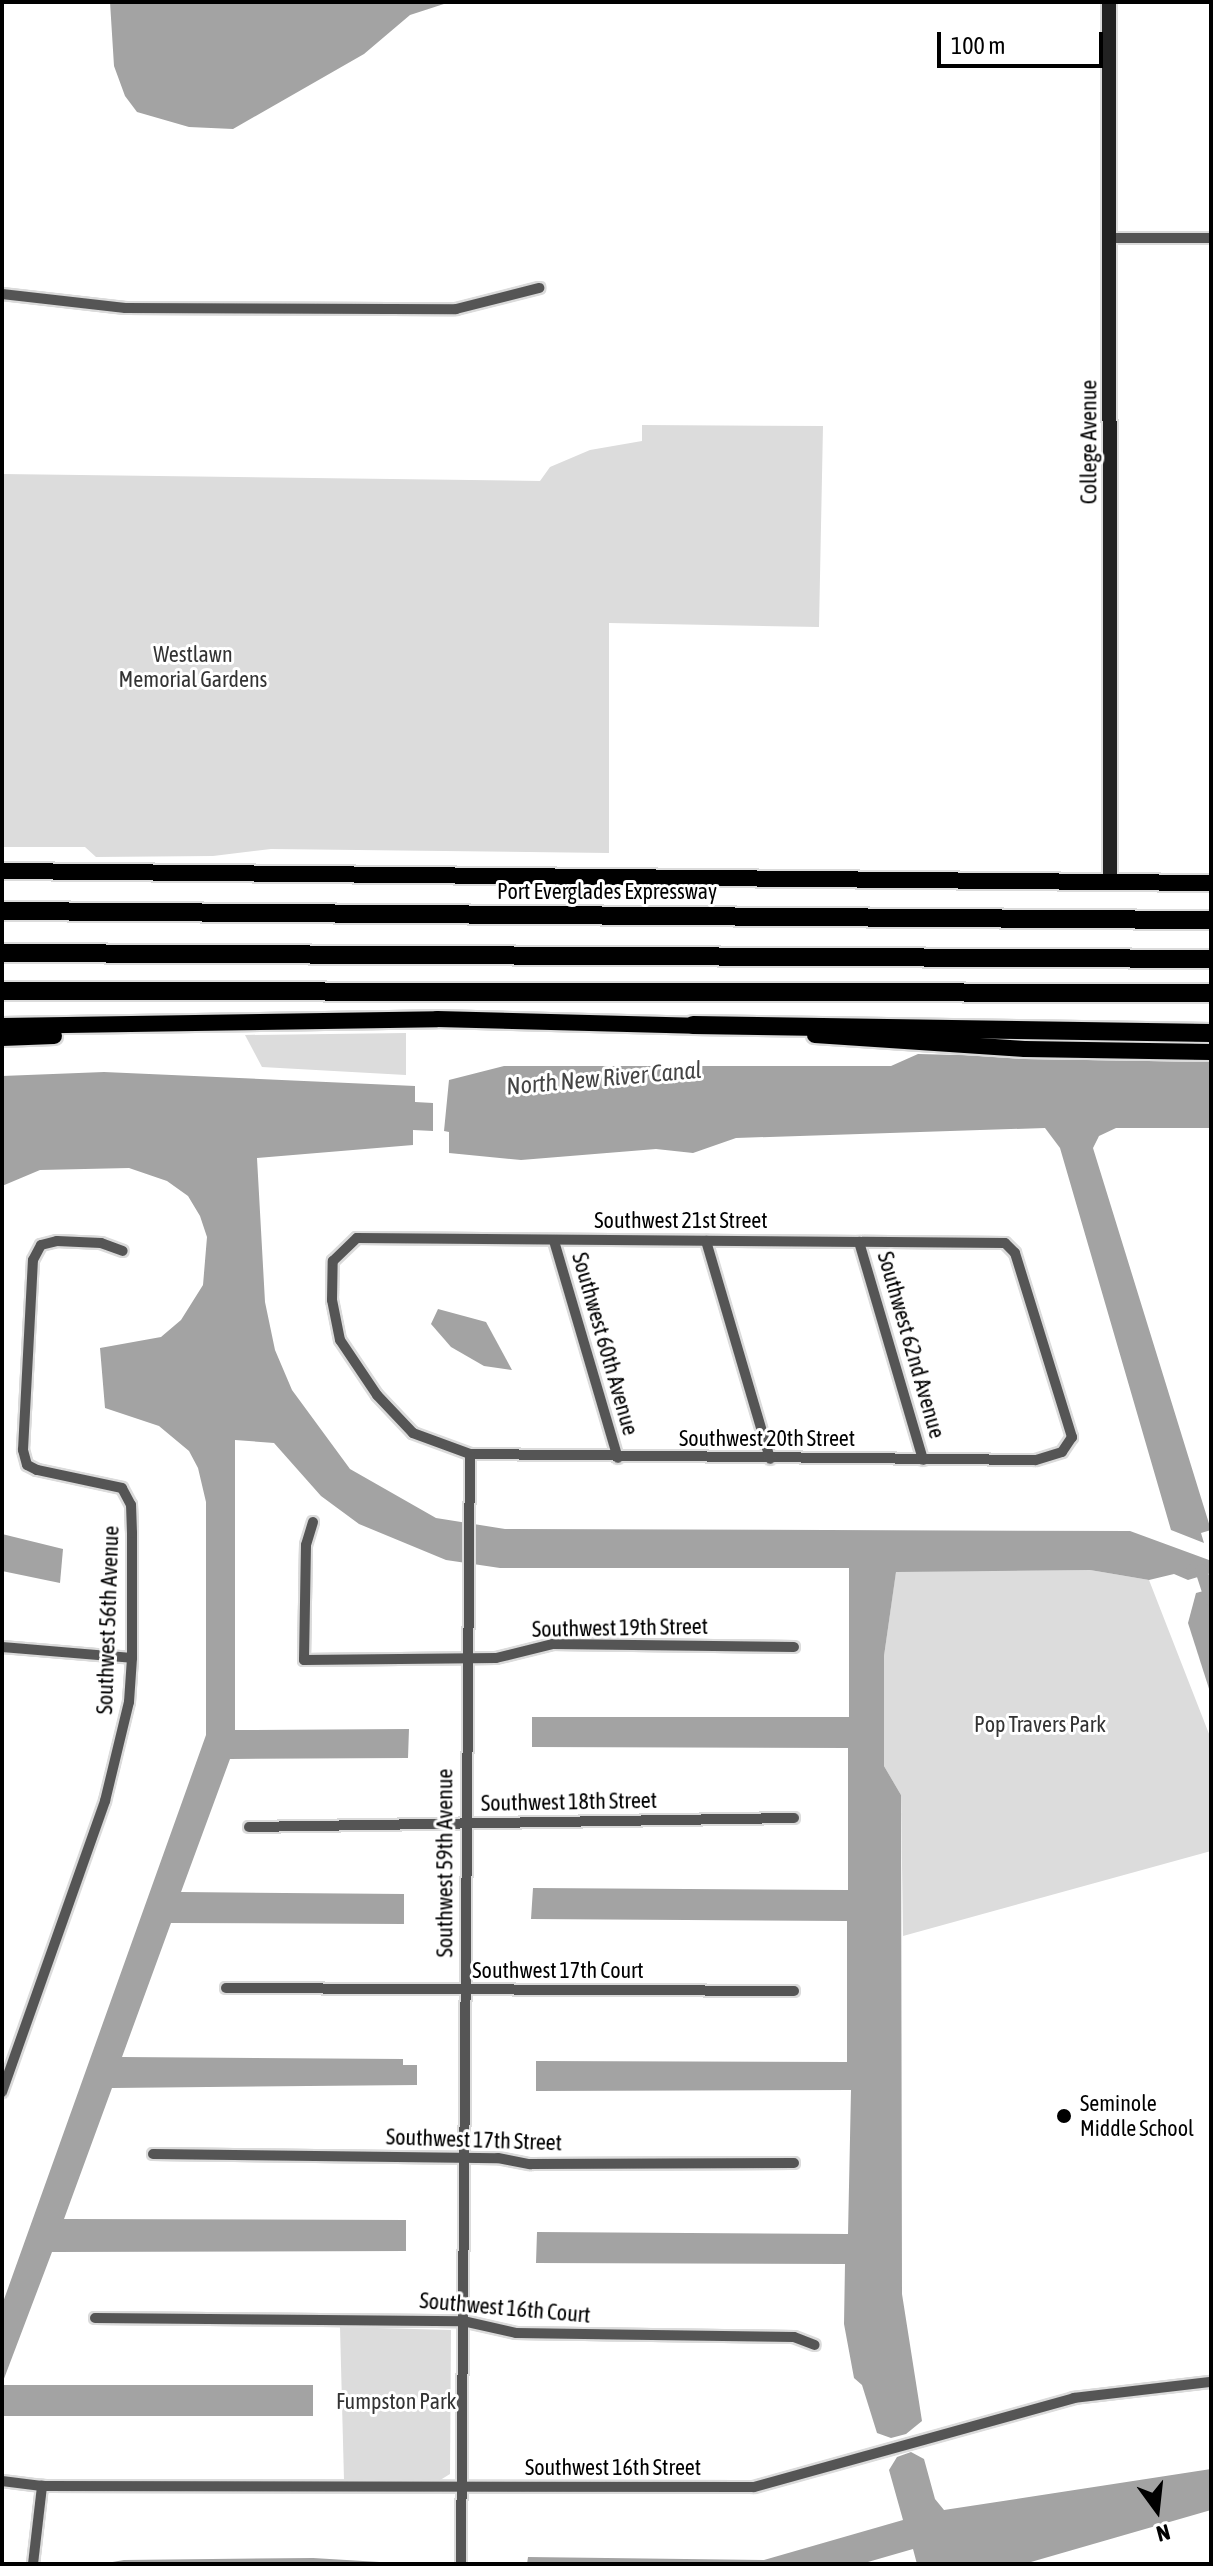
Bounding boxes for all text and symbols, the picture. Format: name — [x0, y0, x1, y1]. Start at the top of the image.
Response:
scale bar — [941, 16, 1107, 66]
text: 100 m — [951, 32, 1005, 59]
street label: College Avenue — [1076, 380, 1102, 504]
park label: Westlawn Memorial Gardens — [119, 641, 267, 692]
street label: Port Everglades Expressway — [497, 879, 717, 905]
water label: North New River Canal — [505, 1055, 703, 1101]
street label: Southwest 21st Street — [594, 1208, 768, 1234]
street label: Southwest 62nd Avenue — [872, 1249, 950, 1441]
street label: Southwest 60th Avenue — [566, 1250, 644, 1438]
street label: Southwest 20th Street — [679, 1426, 855, 1452]
street label: Southwest 56th Avenue — [92, 1525, 124, 1715]
street label: Southwest 19th Street — [532, 1613, 708, 1643]
park label: Pop Travers Park — [974, 1712, 1106, 1738]
street label: Southwest 59th Avenue — [432, 1769, 458, 1957]
street label: Southwest 18th Street — [481, 1787, 657, 1817]
street label: Southwest 17th Court — [472, 1958, 644, 1984]
place label: Seminole Middle School — [1080, 2090, 1194, 2142]
marker: Seminole Middle School — [1055, 2107, 1073, 2125]
street label: Southwest 17th Street — [385, 2124, 563, 2156]
street label: Southwest 16th Court — [418, 2287, 592, 2329]
park label: Fumpston Park — [336, 2389, 456, 2415]
street label: Southwest 16th Street — [525, 2455, 701, 2481]
north arrow — [1117, 2470, 1197, 2550]
text: N — [1154, 2519, 1173, 2547]

